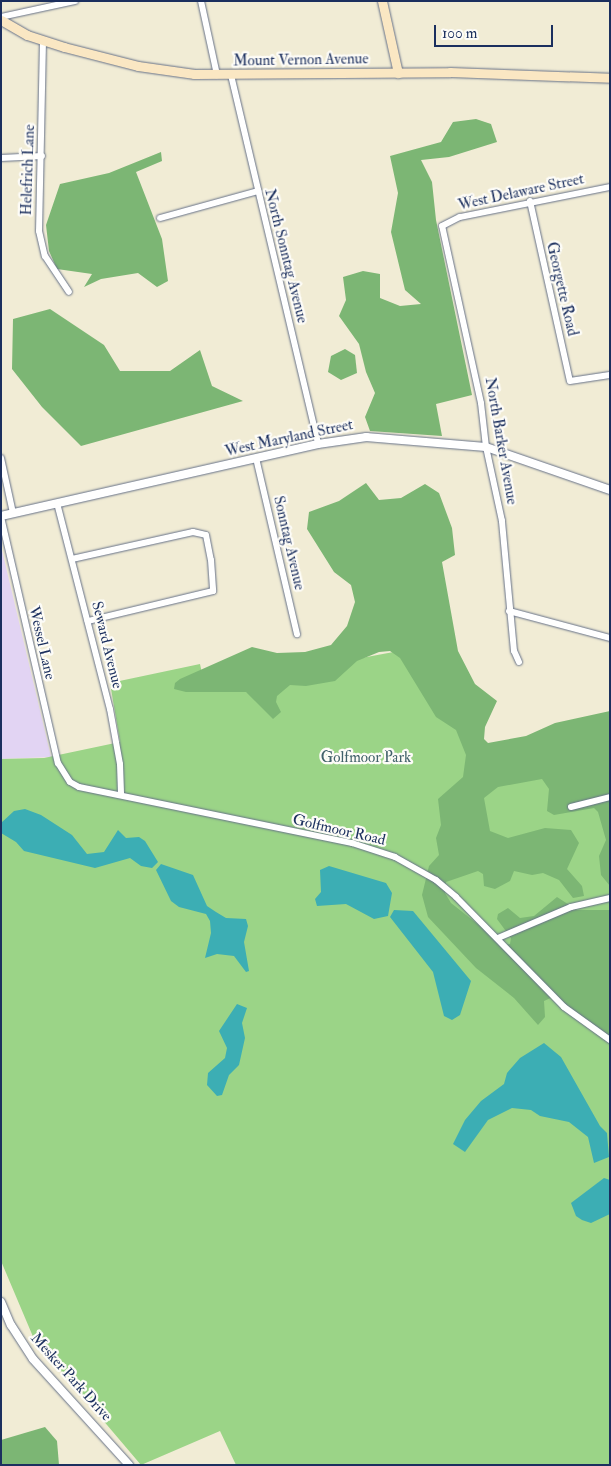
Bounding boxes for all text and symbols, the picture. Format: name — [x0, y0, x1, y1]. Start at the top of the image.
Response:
scale bar — [436, 15, 555, 47]
text: 100 m — [442, 24, 477, 43]
street label: Mount Vernon Avenue — [233, 50, 369, 70]
street label: Helefrich Lane — [17, 124, 39, 216]
street label: West Delaware Street — [456, 170, 586, 214]
street label: North Sonntag Avenue — [261, 187, 311, 325]
street label: Georgette Road — [542, 240, 582, 338]
street label: North Barker Avenue — [481, 376, 521, 506]
street label: West Maryland Street — [223, 416, 355, 460]
street label: Sonntag Avenue — [269, 494, 309, 592]
street label: Seward Avenue — [87, 599, 127, 691]
street label: Wessel Lane — [25, 605, 59, 681]
park label: Golfmoor Park — [321, 749, 411, 767]
street label: Golfmoor Road — [291, 811, 387, 849]
street label: Mesker Park Drive — [27, 1329, 115, 1425]

